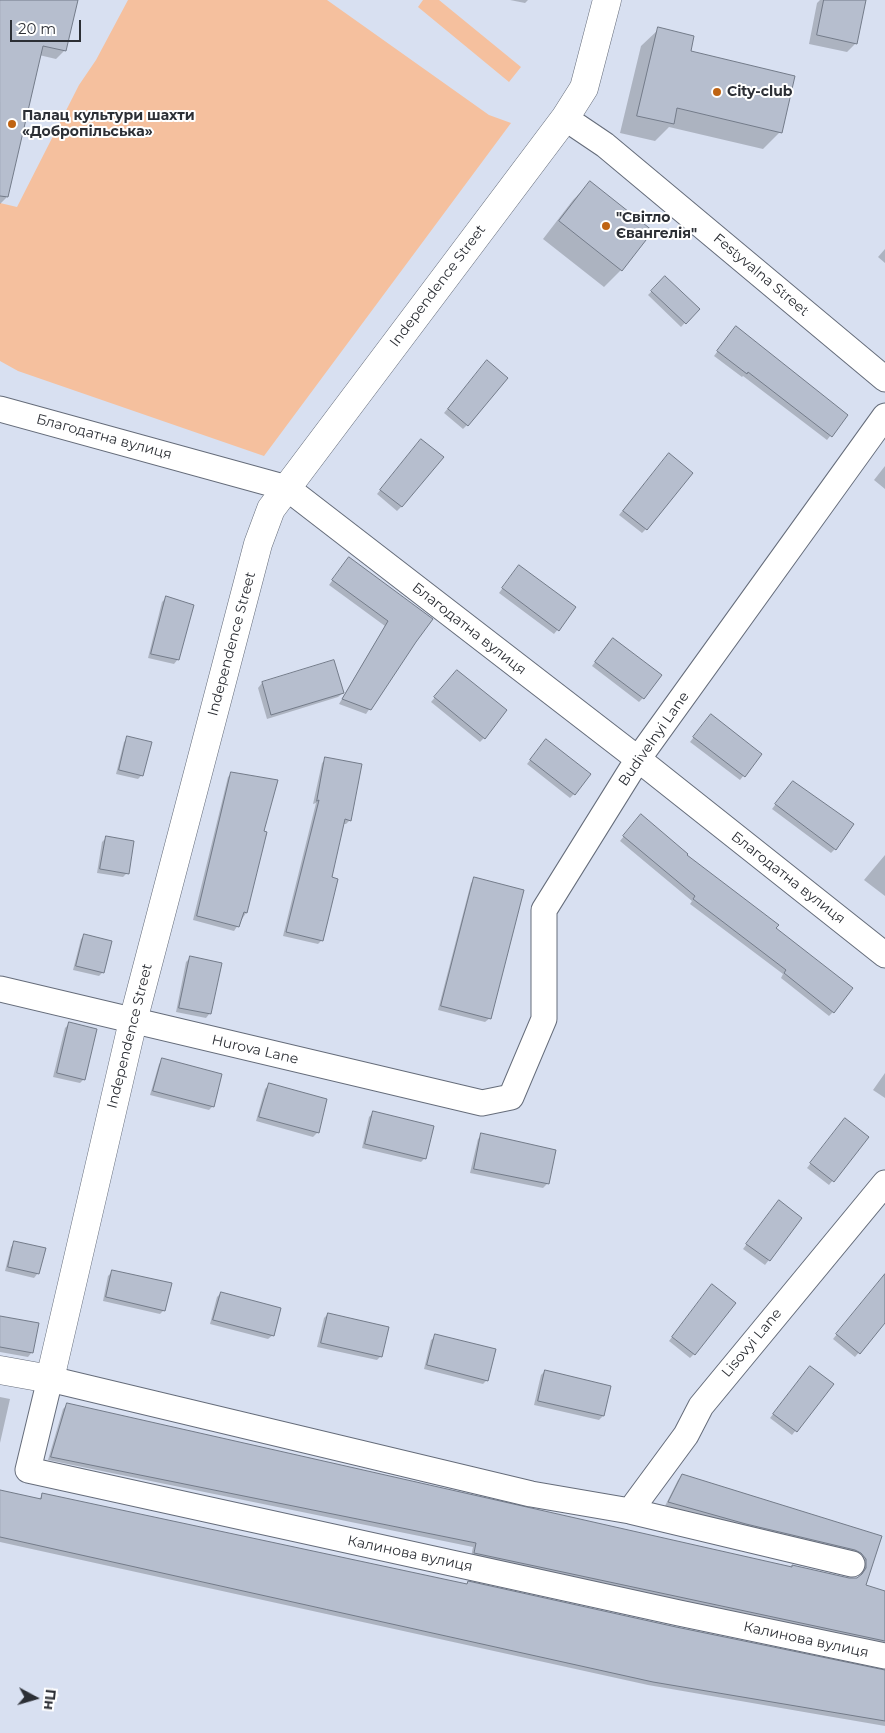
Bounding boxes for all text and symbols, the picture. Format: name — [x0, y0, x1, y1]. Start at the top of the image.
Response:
scale bar — [12, 10, 84, 42]
text: 20 m — [18, 19, 56, 38]
place label: City-club — [727, 84, 793, 100]
marker: City-club — [711, 86, 723, 98]
place label: Палац культури шахти «Добропільська» — [22, 108, 195, 140]
marker: Палац культури шахти «Добропільська» — [6, 118, 18, 130]
place label: "Світло Євангелія" — [616, 210, 697, 242]
marker: "Світло Євангелія" — [600, 220, 612, 232]
street label: Independence Street — [387, 222, 489, 350]
street label: Festyvalna Street — [710, 230, 812, 320]
street label: Благодатна вулиця — [34, 411, 174, 463]
street label: Independence Street — [205, 570, 259, 718]
street label: Благодатна вулиця — [409, 579, 529, 679]
street label: Budivelnyi Lane — [615, 689, 693, 789]
street label: Благодатна вулиця — [728, 828, 848, 928]
street label: Independence Street — [104, 962, 156, 1110]
street label: Hurova Lane — [210, 1032, 300, 1068]
street label: Lisovyi Lane — [718, 1305, 786, 1381]
street label: Калинова вулиця — [346, 1533, 474, 1575]
street label: Калинова вулиця — [742, 1619, 870, 1661]
north arrow — [10, 1673, 60, 1723]
text: Пн — [40, 1688, 60, 1711]

